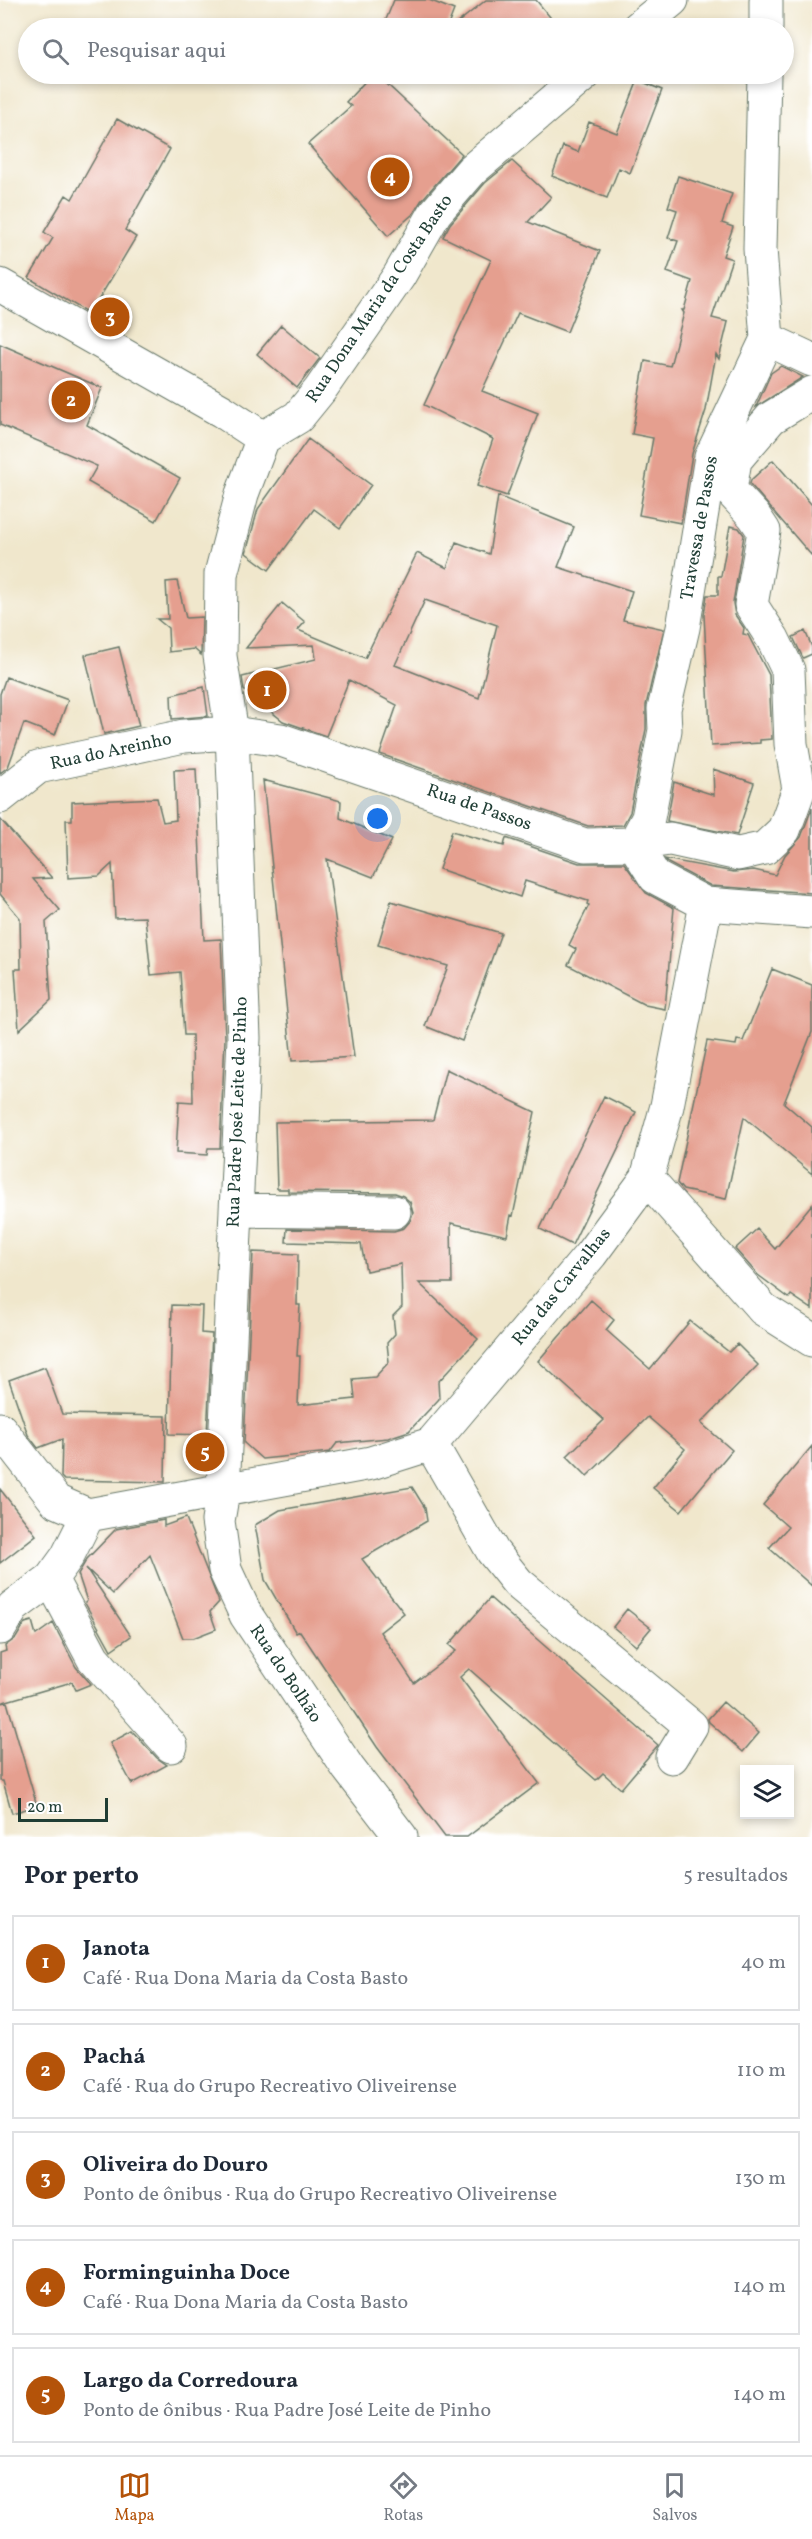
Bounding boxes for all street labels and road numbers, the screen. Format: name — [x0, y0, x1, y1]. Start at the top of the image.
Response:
street label: Rua Dona Maria da Costa Basto — [301, 190, 459, 408]
street label: Travessa de Passos — [675, 454, 725, 602]
street label: Rua do Areinho — [48, 727, 174, 777]
street label: Rua de Passos — [423, 778, 535, 838]
street label: Rua Padre José Leite de Pinho — [221, 996, 255, 1228]
street label: Rua das Carvalhas — [507, 1223, 617, 1351]
street label: Rua do Bolhão — [243, 1620, 327, 1728]

